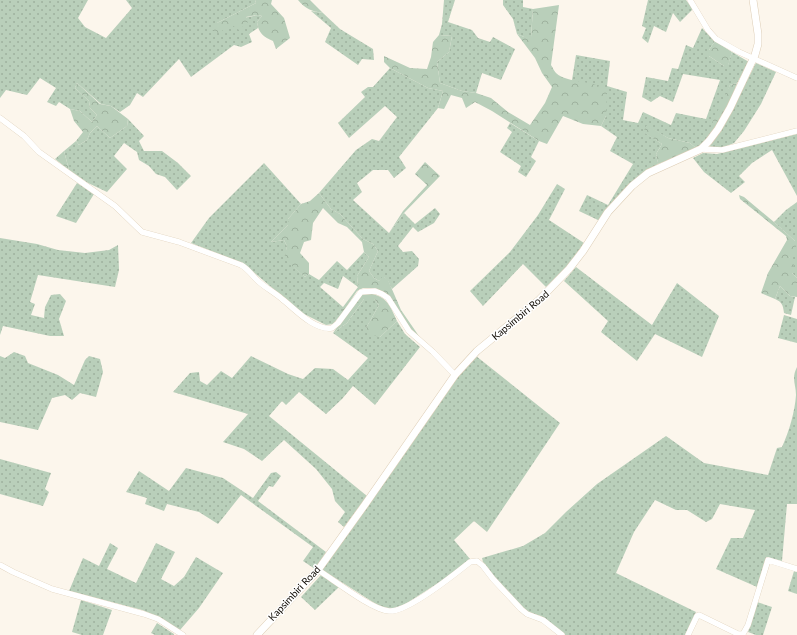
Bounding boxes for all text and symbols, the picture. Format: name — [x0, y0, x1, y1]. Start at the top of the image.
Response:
street label: Kapsimbiri Road — [489, 288, 551, 342]
street label: Kapsimbiri Road — [265, 563, 323, 623]

